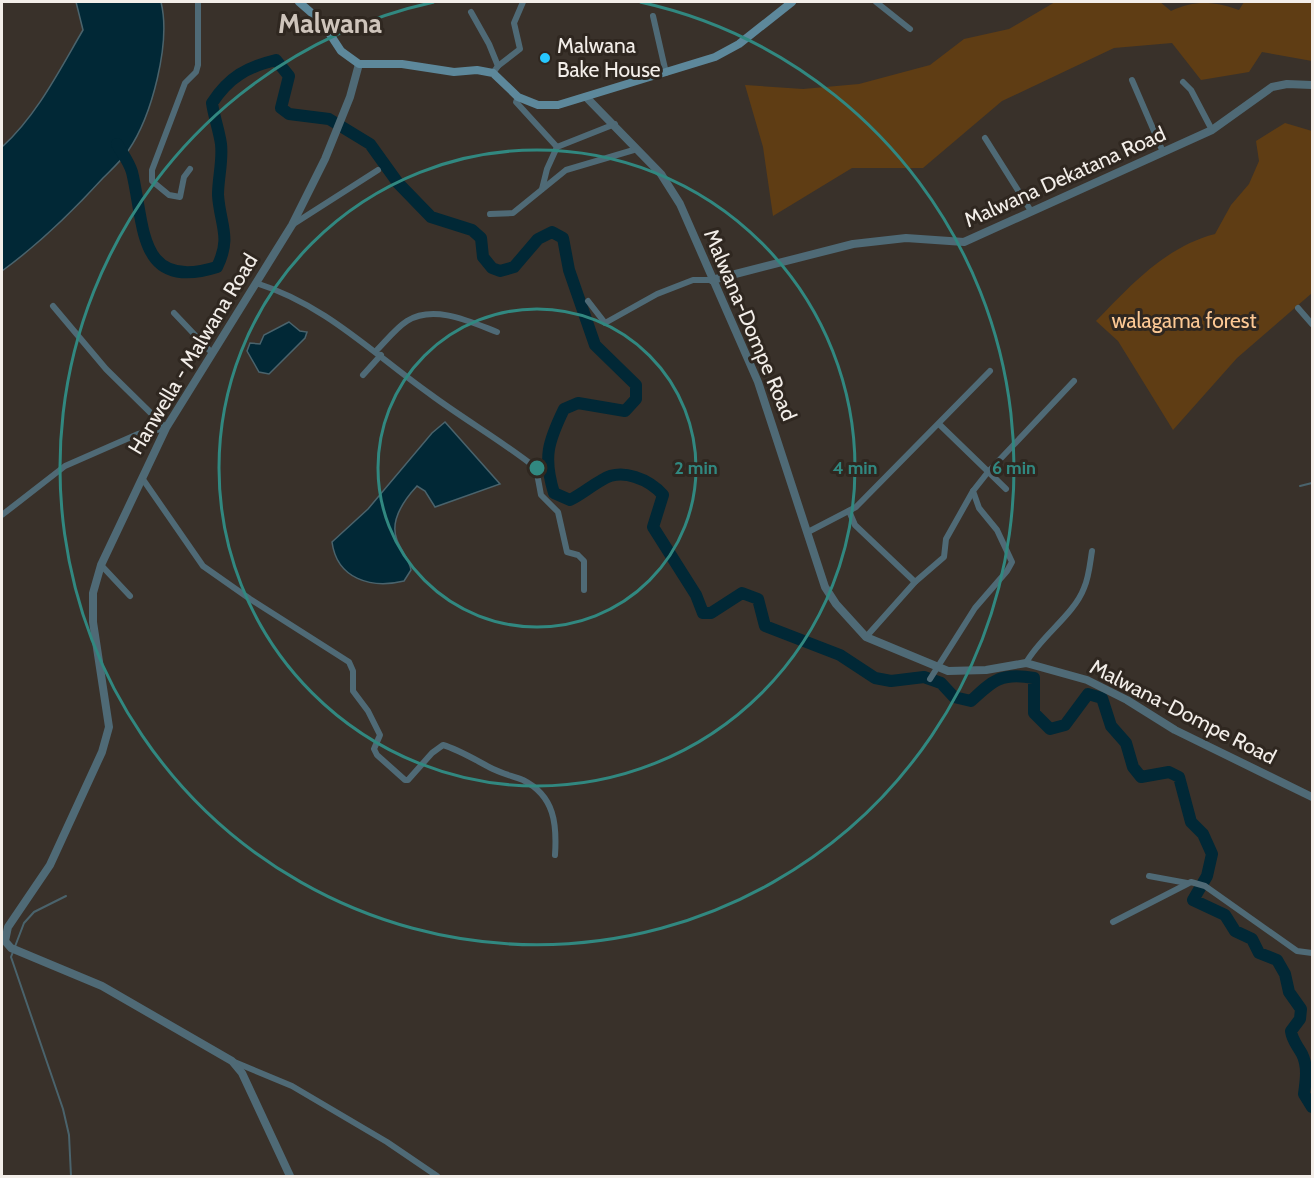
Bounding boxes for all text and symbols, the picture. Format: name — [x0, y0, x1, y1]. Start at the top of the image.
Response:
district label: Malwana — [278, 7, 383, 40]
place label: Malwana Bake House — [557, 33, 661, 82]
marker: Malwana Bake House — [538, 51, 552, 65]
street label: Malwana Dekatana Road — [960, 121, 1169, 232]
street label: Malwana-Dompe Road — [699, 225, 802, 424]
street label: Hanwella - Malwana Road — [123, 249, 262, 459]
park label: walagama forest — [1111, 308, 1257, 333]
text: 2 min — [674, 457, 718, 479]
text: 4 min — [832, 457, 878, 479]
text: 6 min — [992, 457, 1036, 479]
centre of rings — [527, 458, 547, 478]
street label: Malwana-Dompe Road — [1086, 654, 1281, 769]

